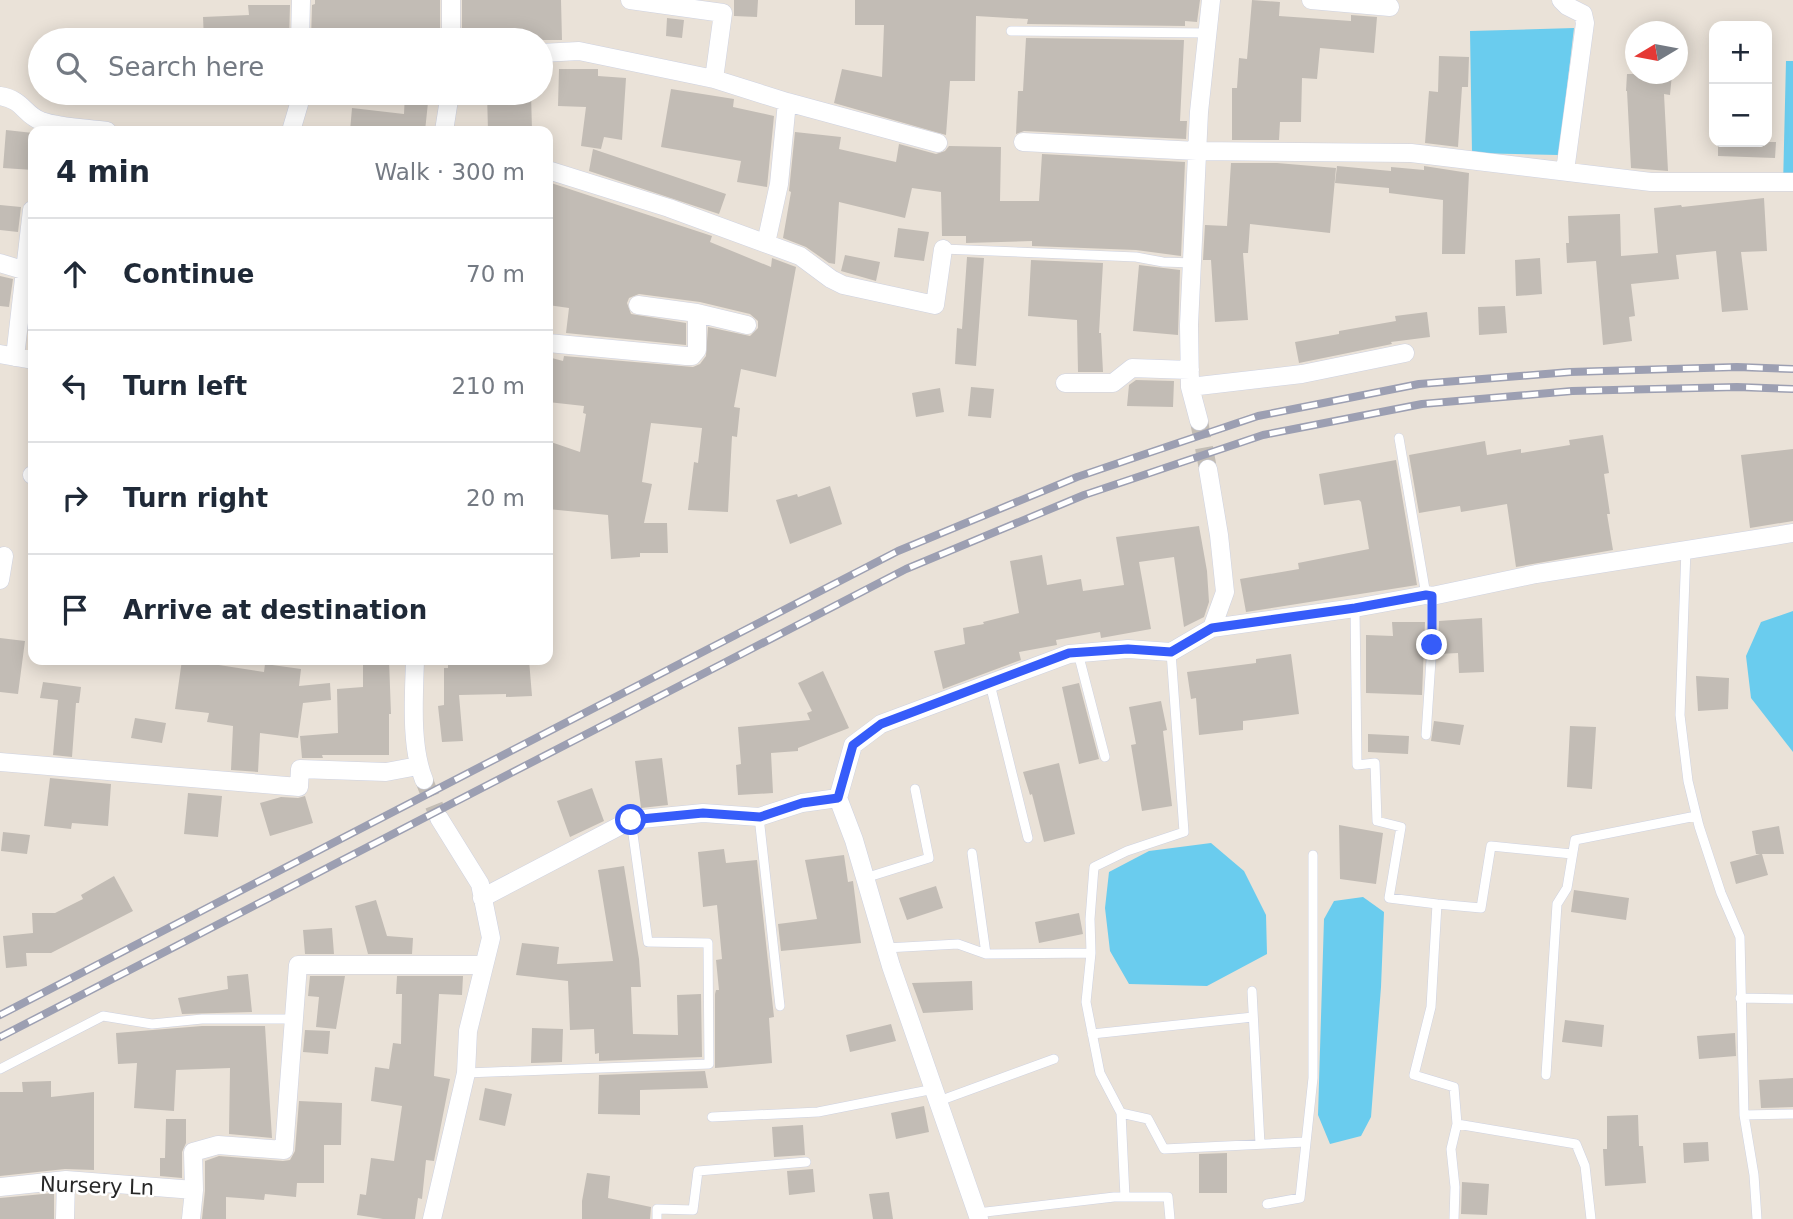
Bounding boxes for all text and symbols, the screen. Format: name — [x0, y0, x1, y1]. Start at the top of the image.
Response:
north arrow — [1625, 21, 1688, 84]
map controls — [1709, 21, 1772, 147]
button: + — [1709, 21, 1772, 84]
search box — [28, 28, 553, 105]
icon: search — [52, 48, 90, 86]
text: Search here — [108, 52, 264, 82]
button: − — [1709, 84, 1772, 147]
text: 4 min — [56, 154, 150, 189]
text: Walk · 300 m — [374, 159, 525, 185]
icon: ahead — [56, 255, 94, 293]
text: Continue — [123, 259, 254, 289]
text: 70 m — [466, 261, 525, 287]
icon: left — [56, 367, 94, 405]
text: Turn left — [123, 371, 247, 401]
text: 210 m — [451, 373, 525, 399]
icon: right — [56, 479, 94, 517]
text: Turn right — [123, 483, 268, 513]
text: 20 m — [466, 485, 525, 511]
icon: arrive — [56, 591, 94, 629]
text: Arrive at destination — [123, 595, 427, 625]
route end — [1416, 629, 1447, 660]
route start — [615, 804, 646, 835]
street label: Nursery Ln — [39, 1172, 155, 1200]

